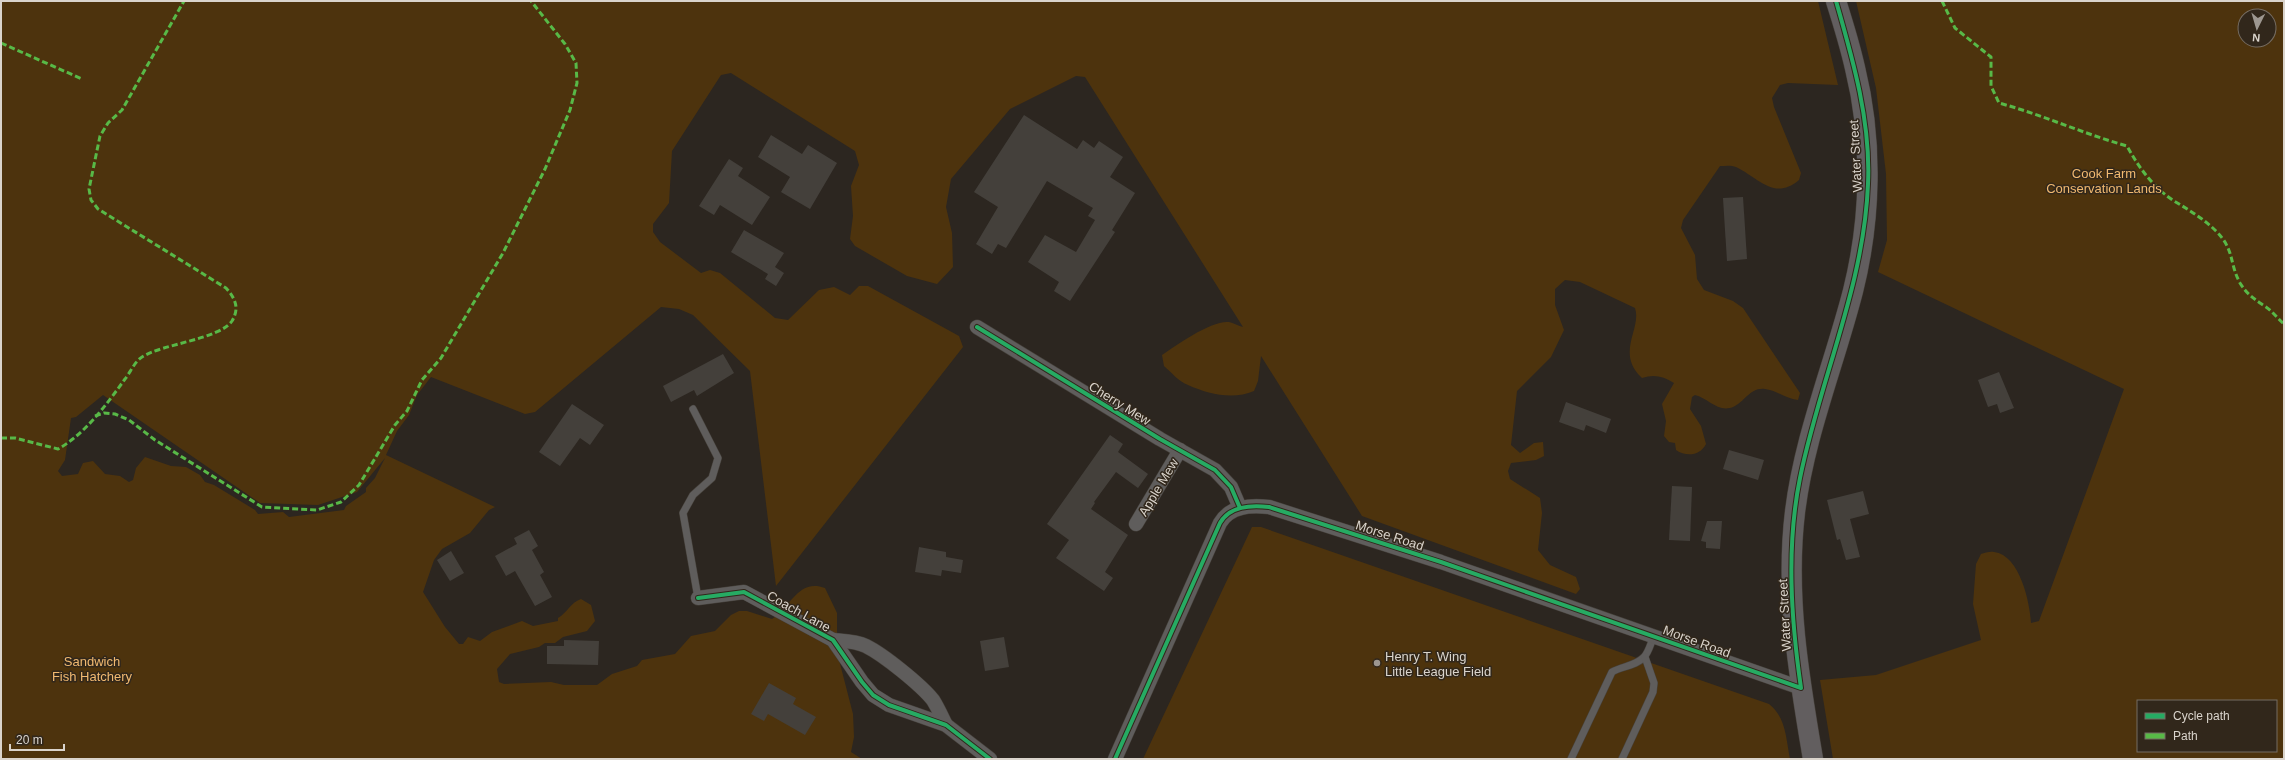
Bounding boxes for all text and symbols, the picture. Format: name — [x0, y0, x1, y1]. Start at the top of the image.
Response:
north arrow — [2237, 8, 2277, 48]
text: N — [2252, 32, 2261, 44]
street label: Water Street — [1846, 119, 1865, 193]
park label: Cook Farm Conservation Lands — [2046, 166, 2162, 196]
street label: Cherry Mew — [1086, 378, 1154, 429]
street label: Apple Mew — [1135, 455, 1182, 519]
street label: Morse Road — [1354, 517, 1426, 554]
street label: Water Street — [1775, 578, 1794, 652]
street label: Coach Lane — [764, 588, 833, 635]
street label: Morse Road — [1661, 622, 1733, 661]
place label: Henry T. Wing Little League Field — [1385, 649, 1491, 679]
park label: Sandwich Fish Hatchery — [52, 654, 133, 684]
marker: Henry T. Wing Little League Field — [1372, 658, 1382, 668]
legend — [2137, 700, 2277, 752]
text: Cycle path — [2173, 709, 2230, 723]
scale bar — [10, 726, 64, 752]
text: Path — [2173, 729, 2198, 743]
text: 20 m — [16, 733, 43, 747]

